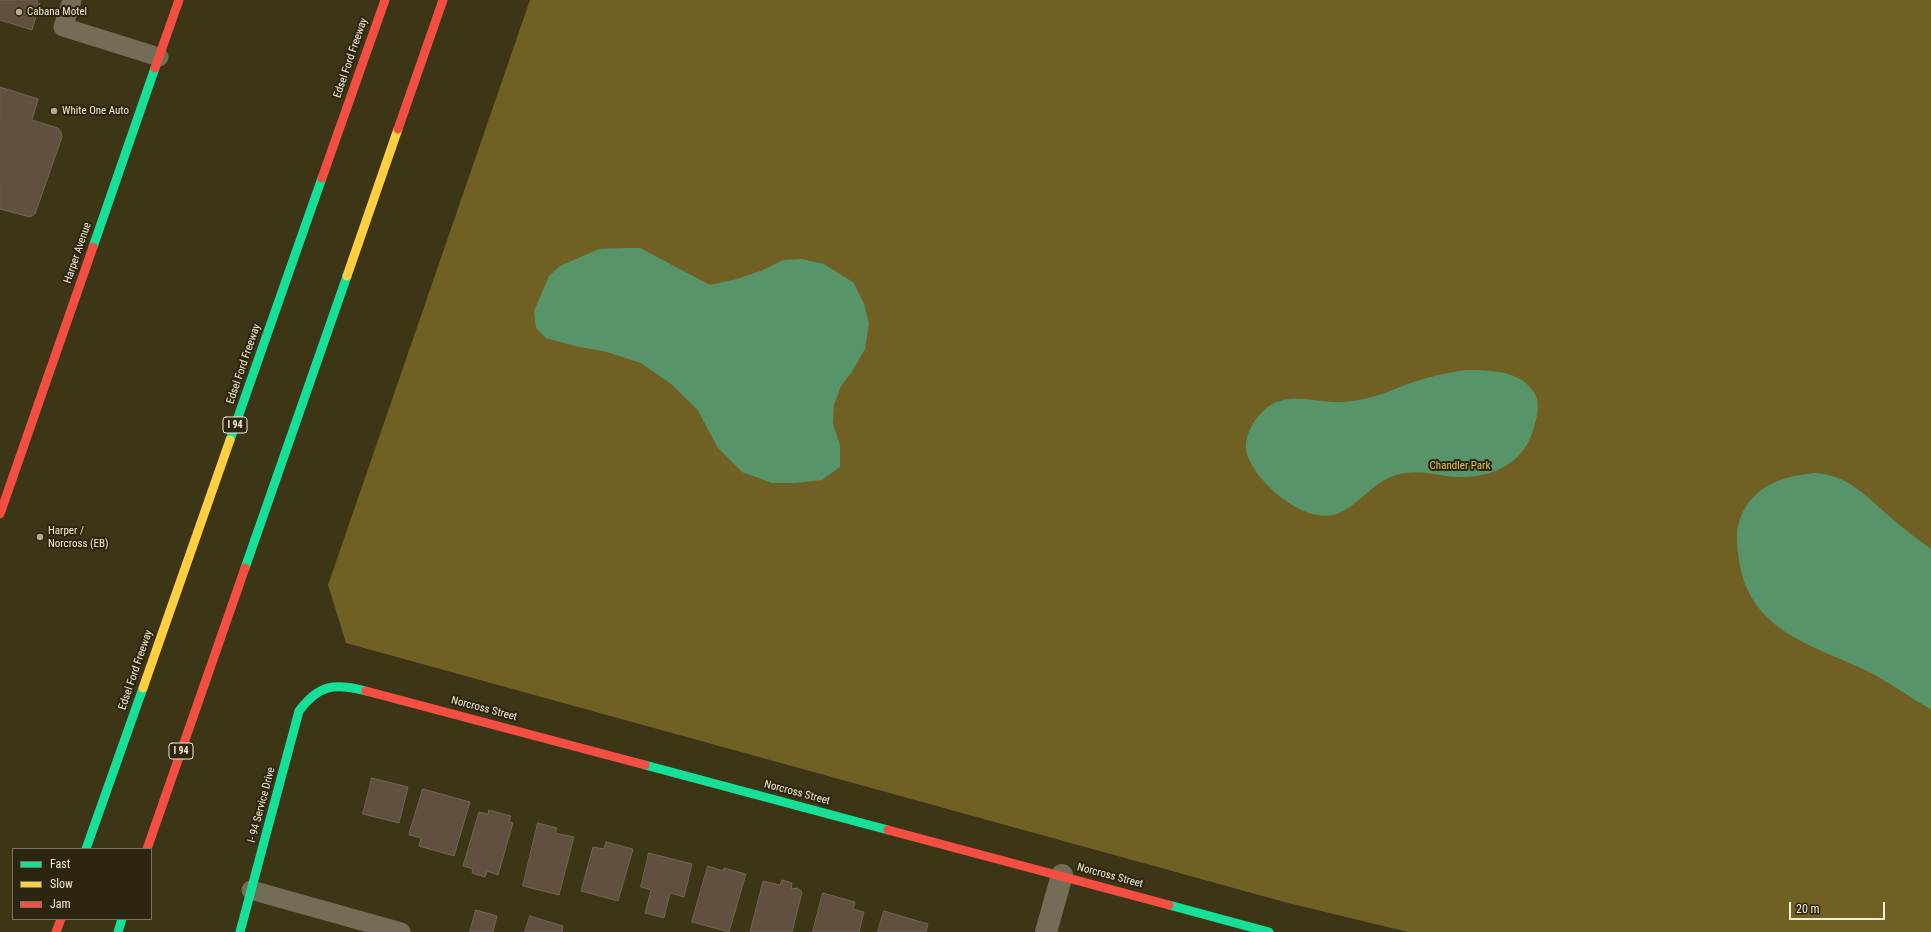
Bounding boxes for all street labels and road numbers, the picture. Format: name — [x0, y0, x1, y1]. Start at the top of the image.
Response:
street label: Edsel Ford Freeway — [331, 16, 371, 100]
street label: Harper Avenue — [61, 221, 95, 285]
street label: Edsel Ford Freeway — [224, 322, 264, 406]
road number: I 94 — [223, 417, 247, 433]
street label: Edsel Ford Freeway — [116, 628, 156, 712]
street label: Norcross Street — [450, 694, 518, 724]
road number: I 94 — [169, 743, 193, 759]
street label: I- 94 Service Drive — [246, 766, 278, 844]
street label: Norcross Street — [763, 778, 831, 808]
street label: Norcross Street — [1076, 861, 1144, 891]

